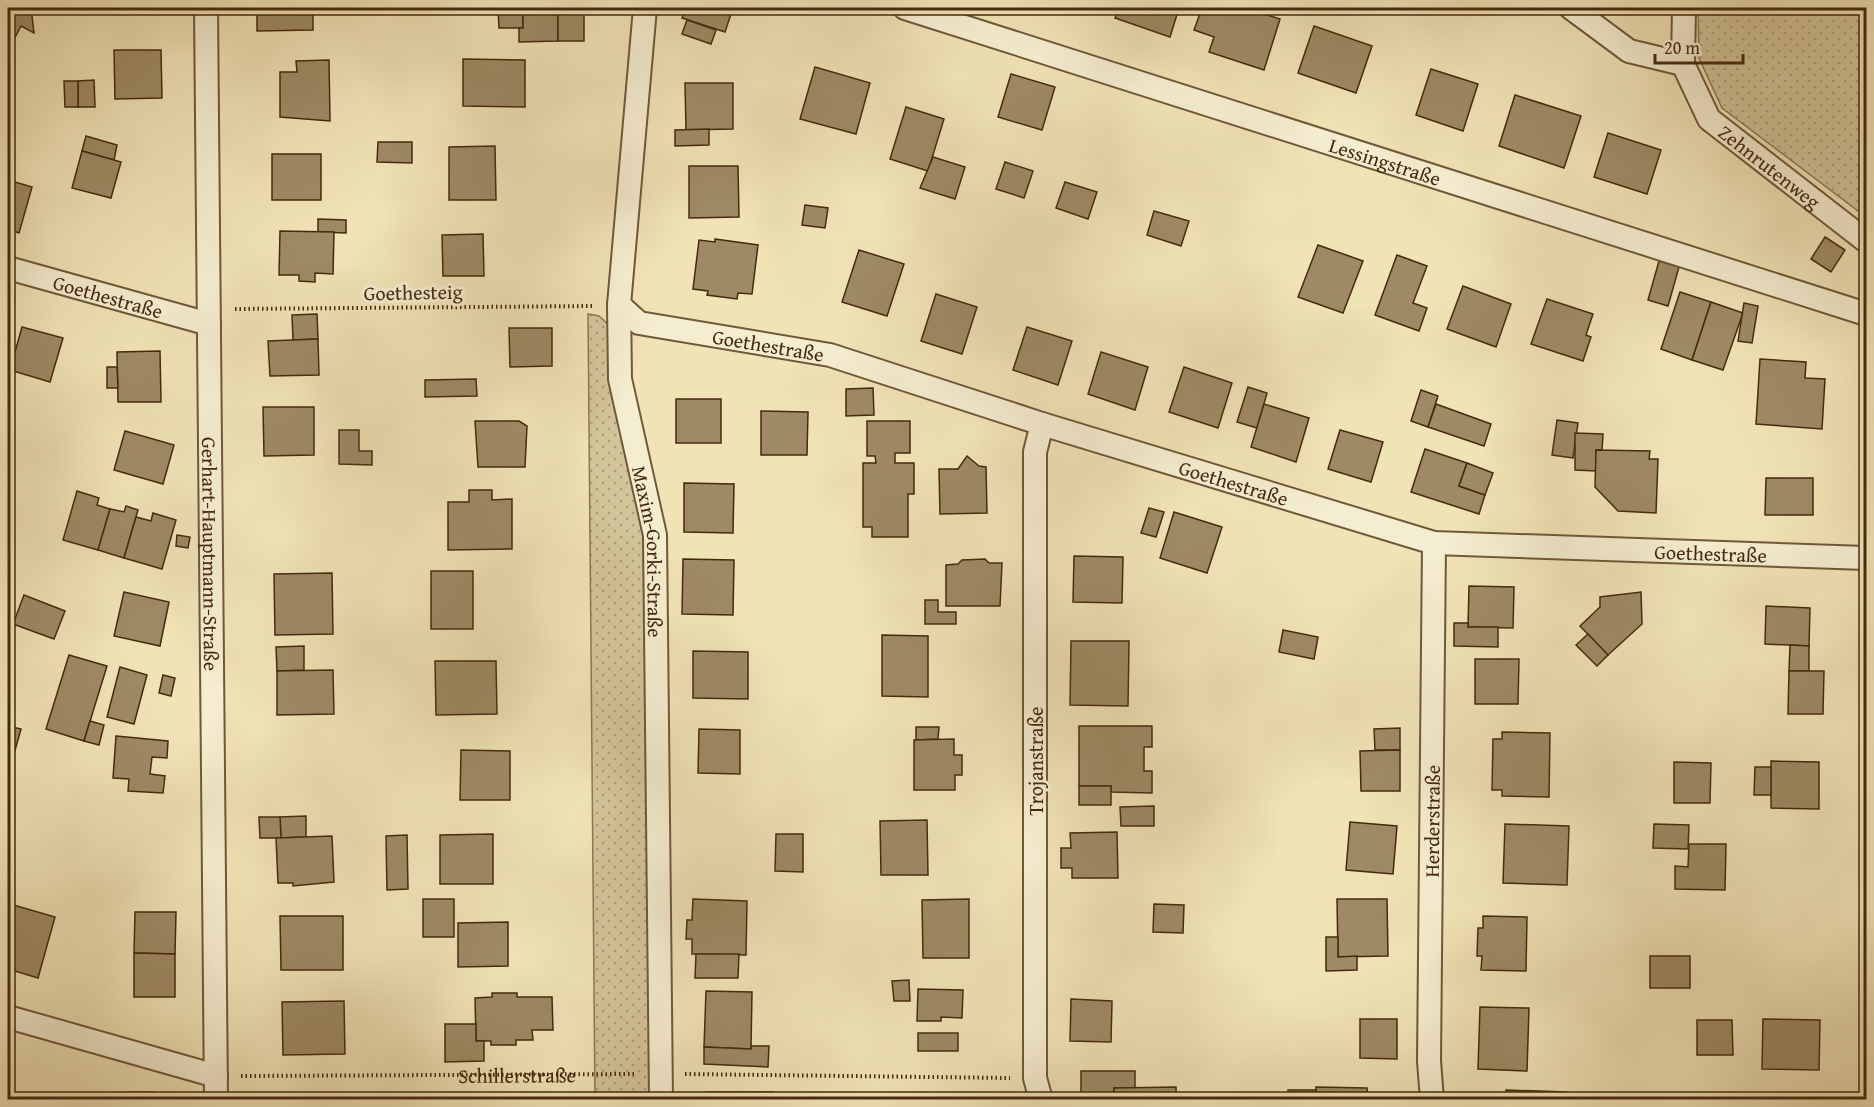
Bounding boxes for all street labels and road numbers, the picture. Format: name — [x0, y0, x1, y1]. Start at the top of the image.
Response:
street label: Zehnrutenweg — [1713, 117, 1827, 215]
street label: Lessingstraße — [1326, 130, 1445, 192]
street label: Goethestraße — [50, 267, 166, 325]
street label: Goethesteig — [363, 277, 463, 307]
street label: Goethestraße — [710, 321, 826, 368]
street label: Gerhart-Hauptmann-Straße — [195, 437, 227, 671]
street label: Goethestraße — [1176, 452, 1292, 512]
street label: Maxim-Gorki-Straße — [625, 463, 671, 638]
street label: Goethestraße — [1654, 536, 1767, 569]
street label: Trojanstraße — [1021, 706, 1050, 816]
street label: Herderstraße — [1416, 765, 1446, 878]
street label: Schillerstraße — [458, 1060, 576, 1089]

